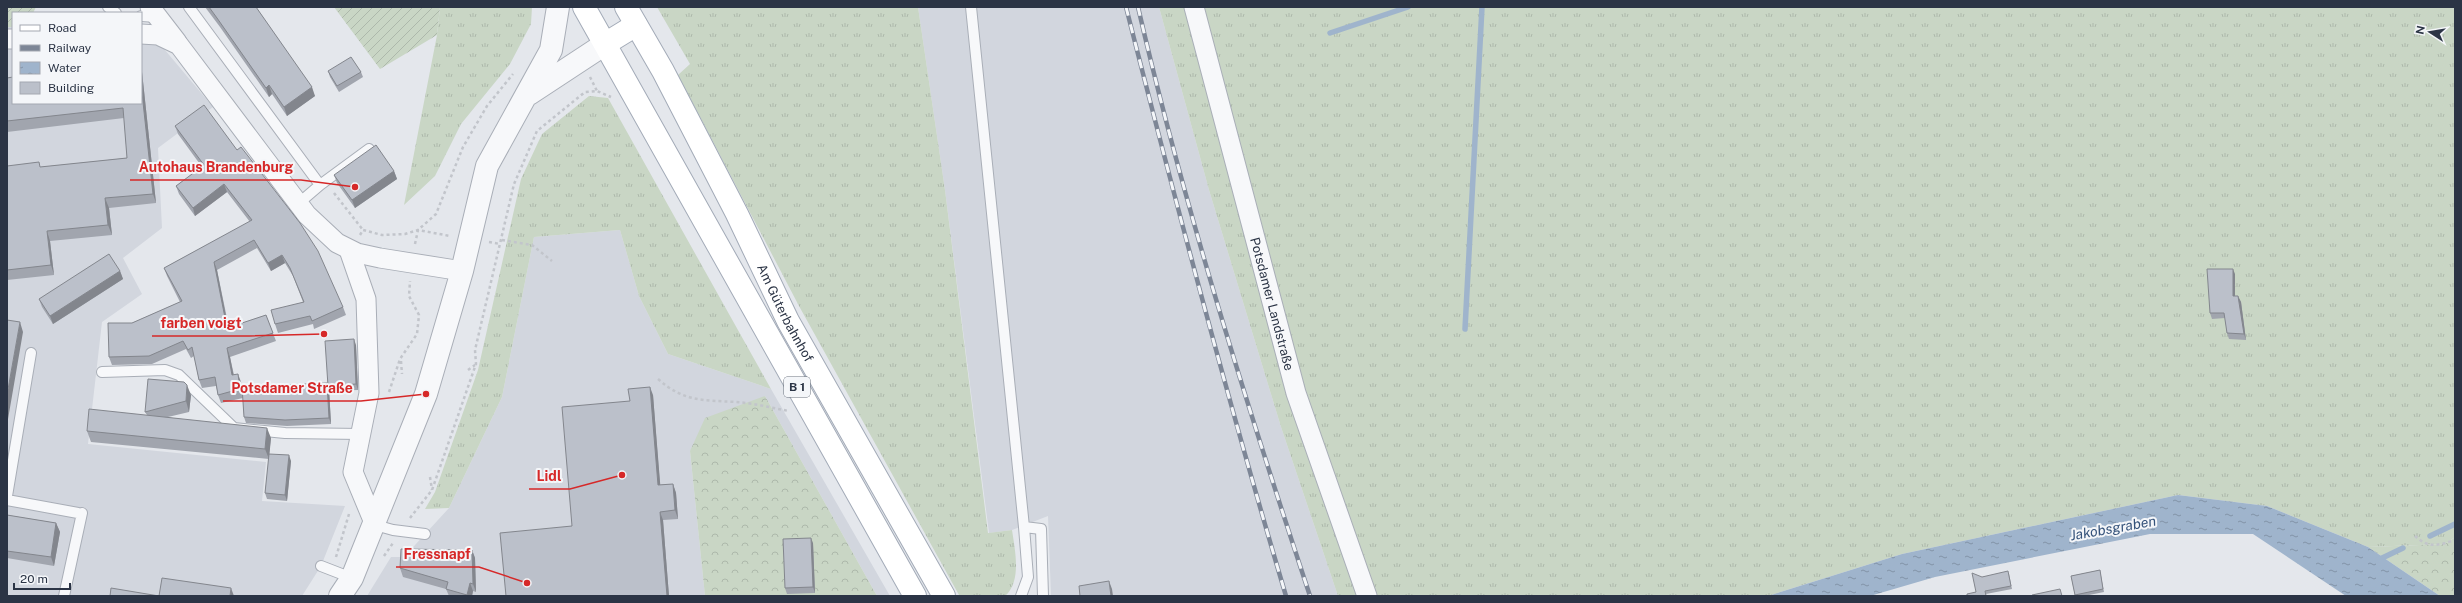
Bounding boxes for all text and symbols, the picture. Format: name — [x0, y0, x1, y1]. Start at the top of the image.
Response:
legend — [12, 12, 142, 104]
north arrow — [2410, 12, 2450, 52]
text: Road — [48, 21, 76, 35]
text: N — [2413, 24, 2427, 35]
text: Railway — [48, 41, 92, 55]
text: Water — [48, 61, 82, 75]
text: Building — [48, 81, 94, 95]
callout: Autohaus Brandenburg — [130, 154, 301, 180]
text: Autohaus Brandenburg — [139, 159, 293, 175]
street label: Potsdamer Landstraße — [1248, 236, 1297, 372]
street label: Am Güterbahnhof — [754, 262, 817, 364]
callout: farben voigt — [152, 310, 249, 336]
text: farben voigt — [160, 315, 242, 331]
callout: Potsdamer Straße — [223, 375, 361, 401]
road number: B 1 — [784, 377, 810, 397]
text: Potsdamer Straße — [231, 380, 353, 396]
callout: Lidl — [529, 463, 570, 489]
text: Lidl — [537, 468, 562, 484]
water label: Jakobsgraben — [2069, 513, 2157, 543]
callout: Fressnapf — [396, 541, 479, 567]
text: Fressnapf — [403, 546, 471, 562]
scale bar — [14, 565, 70, 591]
text: 20 m — [20, 572, 48, 586]

